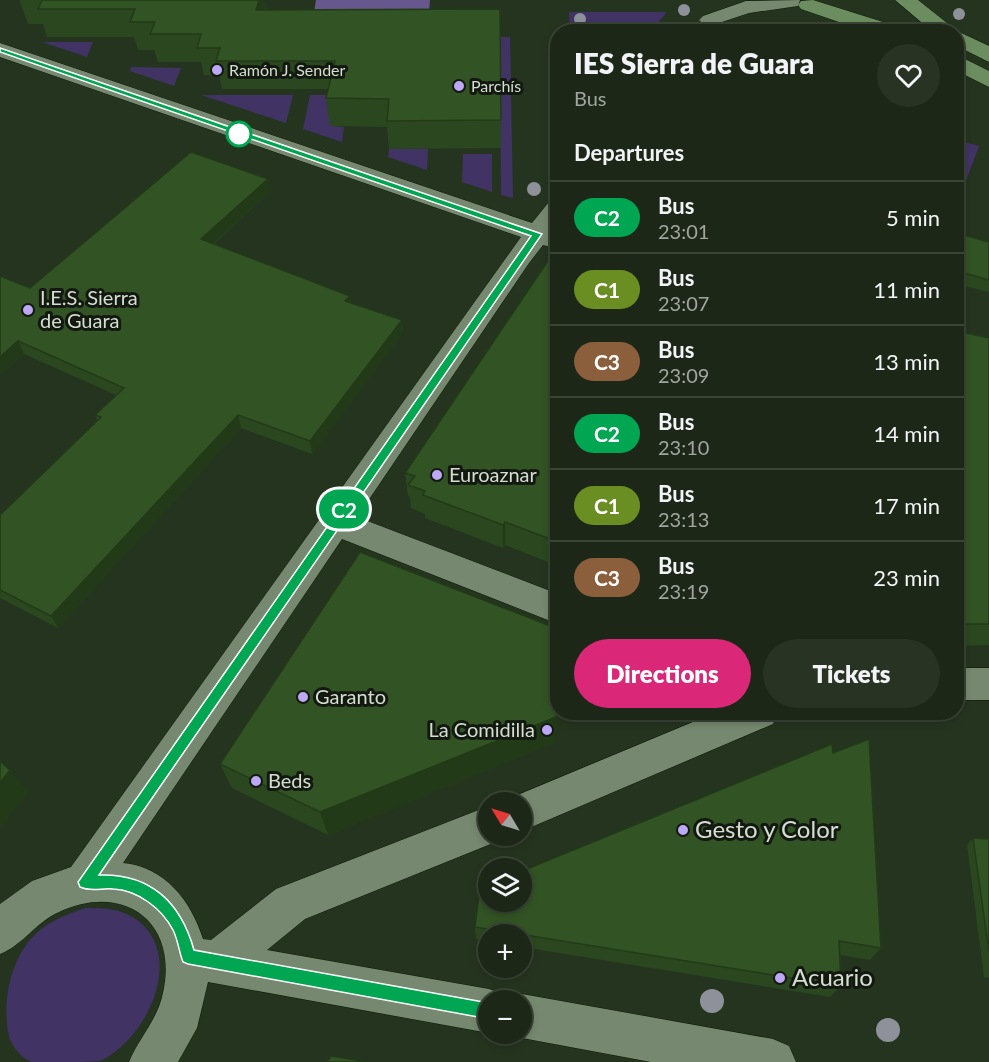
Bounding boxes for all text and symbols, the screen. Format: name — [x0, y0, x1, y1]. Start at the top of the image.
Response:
button: heart — [877, 44, 940, 107]
text: IES Sierra de Guara — [574, 46, 814, 80]
place label: Ramón J. Sender — [229, 60, 346, 79]
marker: Ramón J. Sender — [210, 63, 224, 77]
place label: Parchís — [471, 76, 521, 95]
marker: Parchís — [452, 79, 466, 93]
text: Bus — [574, 86, 607, 110]
unlabelled marker — [226, 121, 252, 147]
text: Departures — [574, 139, 684, 166]
text: Bus — [658, 192, 694, 219]
text: 5 min — [886, 204, 940, 231]
text: C2 — [594, 205, 620, 230]
text: 23:01 — [658, 219, 709, 243]
text: Bus — [658, 264, 694, 291]
text: 11 min — [873, 276, 940, 303]
text: C1 — [594, 277, 620, 302]
place label: I.E.S. Sierra de Guara — [40, 285, 138, 332]
text: 23:07 — [658, 291, 709, 315]
marker: I.E.S. Sierra de Guara — [21, 303, 35, 317]
text: Bus — [658, 336, 694, 363]
text: 13 min — [873, 348, 940, 375]
text: C3 — [594, 349, 620, 374]
text: 23:09 — [658, 363, 709, 387]
text: Bus — [658, 408, 694, 435]
text: 14 min — [873, 420, 940, 447]
text: C2 — [594, 421, 620, 446]
text: 23:10 — [658, 435, 709, 459]
place label: Euroaznar — [449, 462, 538, 486]
marker: Euroaznar — [430, 468, 444, 482]
text: Bus — [658, 480, 694, 507]
line badge: C2 — [317, 490, 371, 528]
text: 17 min — [873, 492, 940, 519]
text: C1 — [594, 493, 620, 518]
text: C2 — [331, 497, 357, 522]
text: 23:13 — [658, 507, 709, 531]
text: Bus — [658, 552, 694, 579]
text: 23 min — [873, 564, 940, 591]
text: C3 — [594, 565, 620, 590]
text: 23:19 — [658, 579, 709, 603]
button: Directions — [574, 639, 751, 708]
button: Tickets — [763, 639, 940, 708]
place label: Garanto — [315, 684, 386, 708]
marker: Garanto — [296, 690, 310, 704]
place label: La Comidilla — [429, 717, 535, 741]
marker: La Comidilla — [540, 723, 554, 737]
place label: Beds — [268, 768, 311, 792]
marker: Beds — [249, 774, 263, 788]
north arrow — [478, 792, 532, 846]
map controls — [478, 792, 532, 1044]
place label: Gesto y Color — [695, 814, 839, 843]
marker: Gesto y Color — [676, 823, 690, 837]
button: layers — [478, 858, 532, 912]
button: + — [478, 924, 532, 978]
place label: Acuario — [792, 962, 873, 991]
marker: Acuario — [773, 971, 787, 985]
button: − — [478, 990, 532, 1044]

